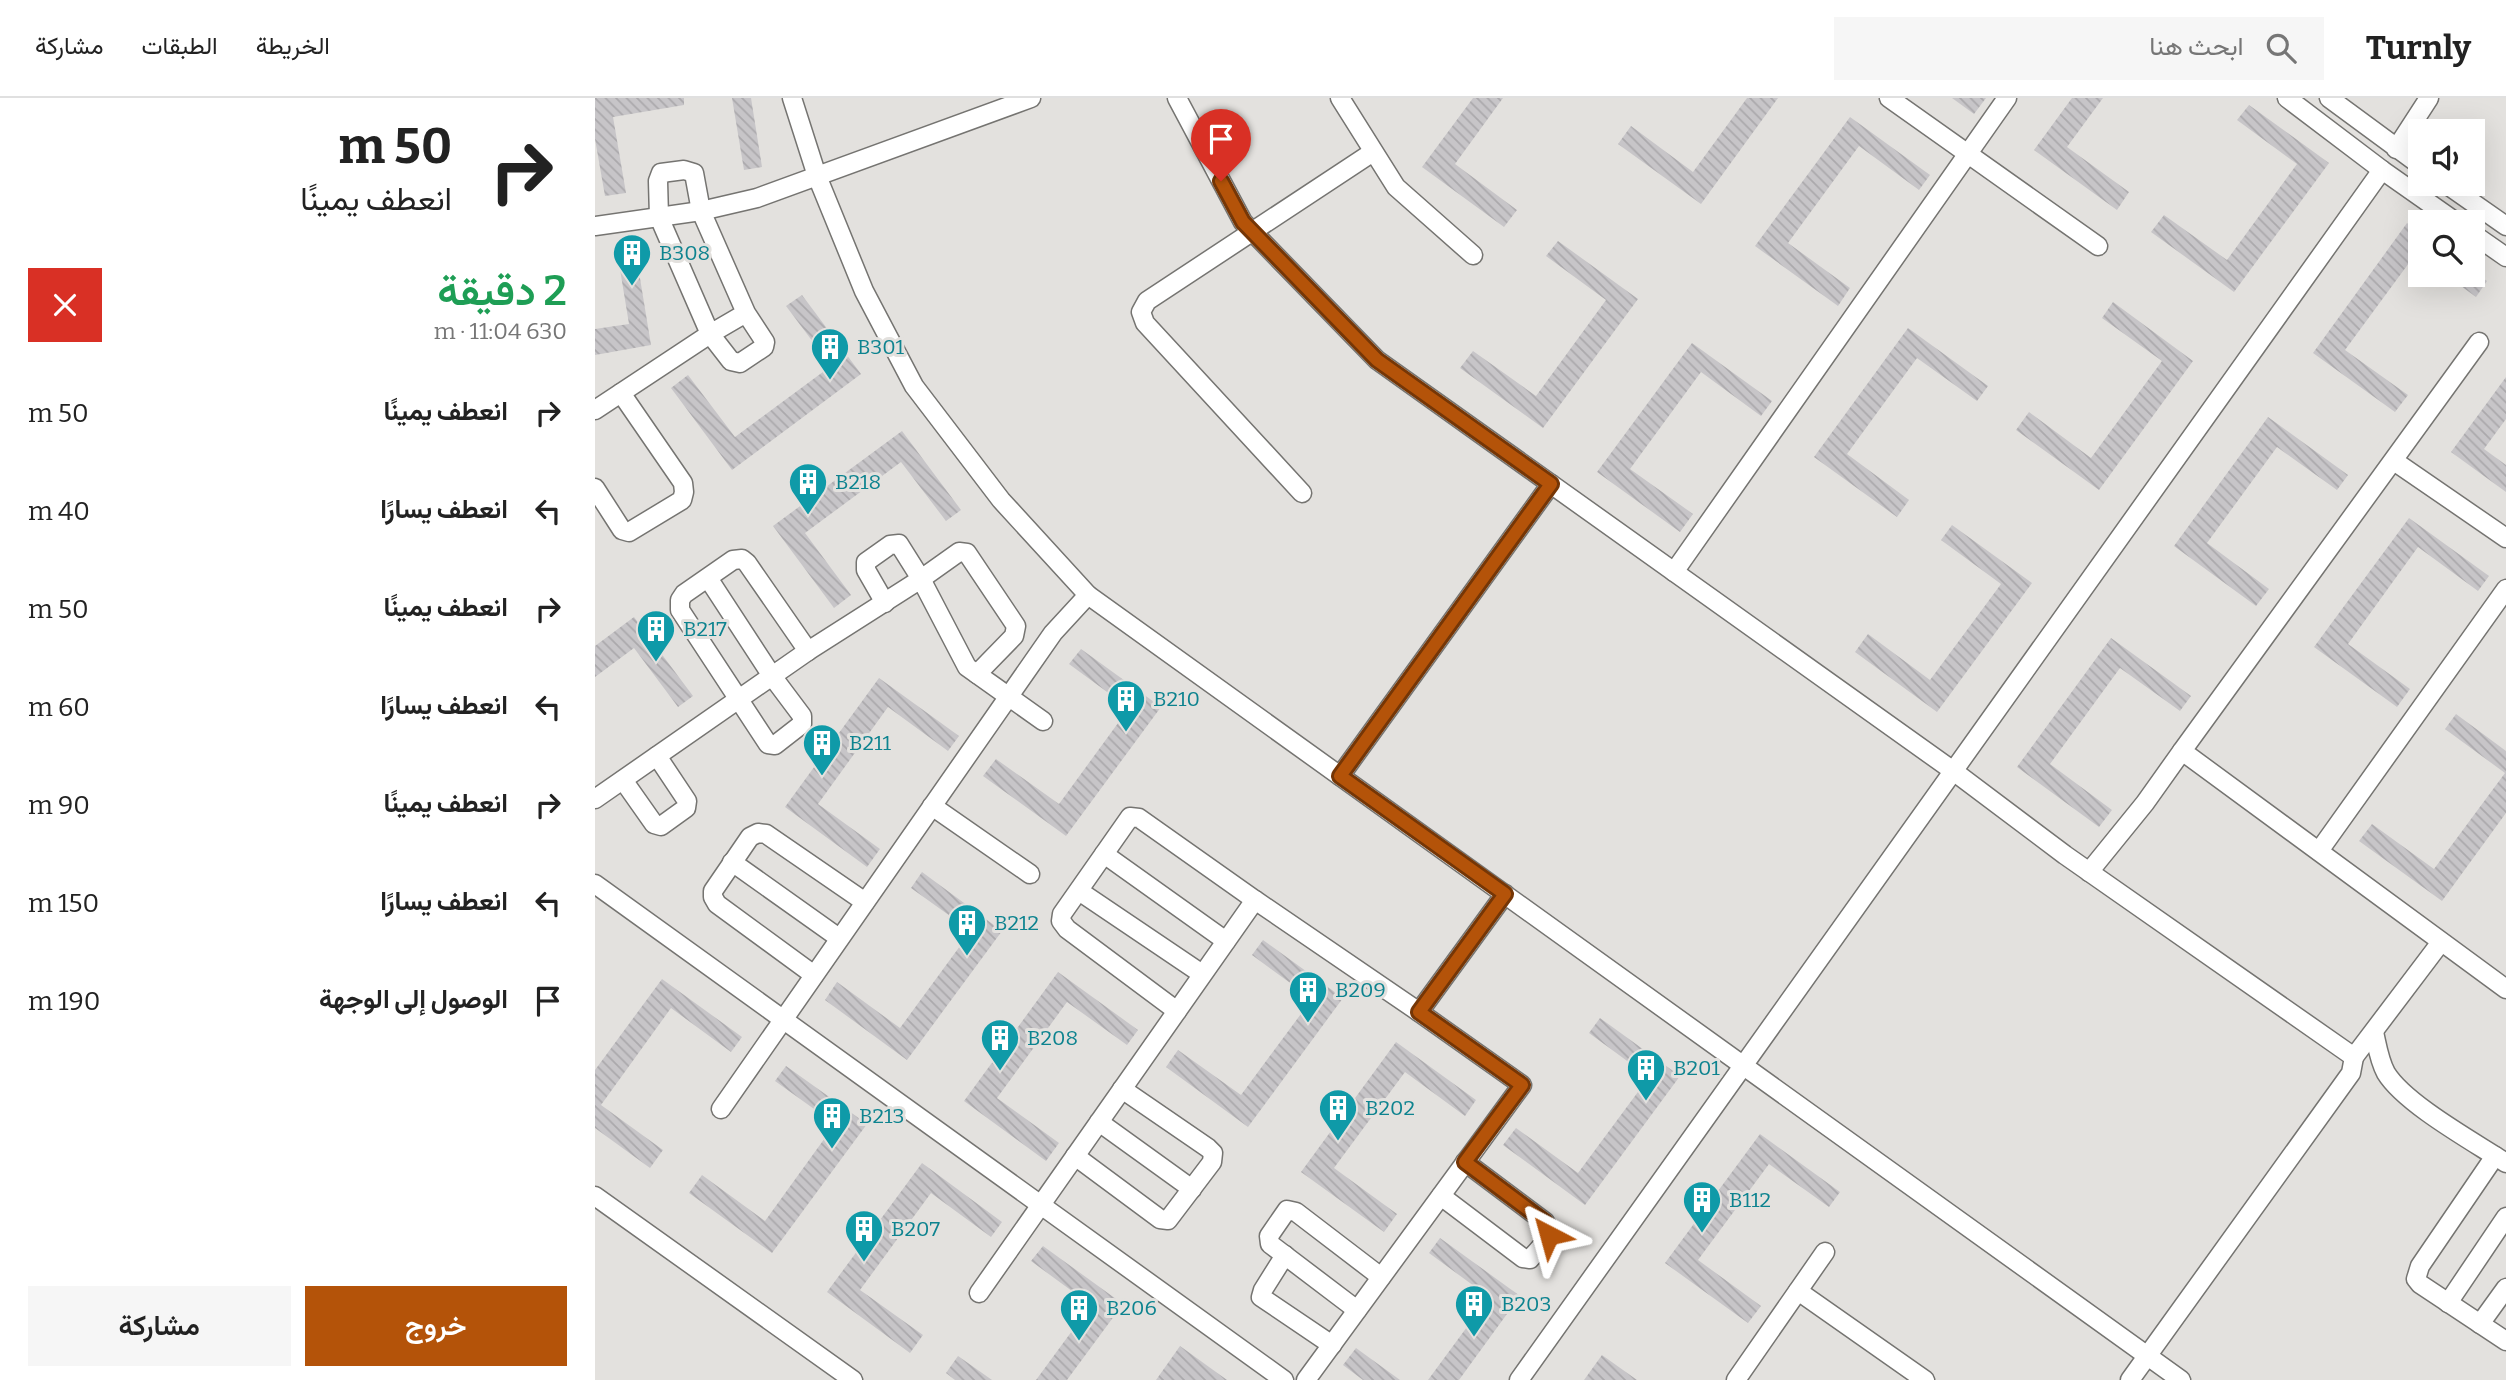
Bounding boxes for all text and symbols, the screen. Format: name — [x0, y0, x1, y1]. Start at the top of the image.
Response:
search box — [1834, 17, 2324, 80]
text: Turnly — [2366, 28, 2471, 68]
icon: search — [2262, 29, 2300, 67]
text: ابحث هنا — [2149, 31, 2244, 62]
text: مشاركة — [35, 32, 103, 60]
text: الطبقات — [141, 32, 218, 60]
text: الخريطة — [256, 32, 330, 60]
pin — [1191, 109, 1251, 181]
text: 50 m — [339, 117, 452, 176]
map controls — [2408, 119, 2485, 287]
button: sound — [2408, 119, 2485, 196]
icon: arrive — [1202, 120, 1240, 158]
icon: right — [476, 126, 567, 217]
text: انعطف يمينًا — [300, 180, 452, 218]
button: search — [2408, 210, 2485, 287]
building icon: B308 — [611, 232, 653, 287]
place label: B308 — [659, 240, 710, 266]
text: 2 دقيقة — [437, 266, 567, 316]
button: close — [28, 268, 102, 342]
text: 630 m · 11:04 — [434, 317, 567, 345]
building icon: B301 — [809, 326, 851, 381]
place label: B301 — [857, 334, 905, 360]
icon: right — [529, 394, 567, 432]
text: انعطف يمينًا — [383, 396, 508, 427]
text: 50 m — [28, 398, 89, 429]
building icon: B218 — [787, 461, 829, 516]
place label: B218 — [835, 469, 881, 495]
icon: left — [529, 492, 567, 530]
text: انعطف يسارًا — [380, 494, 508, 525]
text: 40 m — [28, 496, 90, 527]
icon: right — [529, 590, 567, 628]
text: انعطف يمينًا — [383, 592, 508, 623]
text: 50 m — [28, 594, 89, 625]
building icon: B217 — [635, 608, 677, 663]
place label: B217 — [683, 616, 727, 642]
building icon: B210 — [1105, 678, 1147, 733]
place label: B210 — [1153, 686, 1200, 712]
icon: left — [529, 688, 567, 726]
text: انعطف يسارًا — [380, 690, 508, 721]
text: 60 m — [28, 692, 90, 723]
building icon: B211 — [801, 722, 843, 777]
place label: B211 — [849, 730, 891, 756]
icon: right — [529, 786, 567, 824]
text: انعطف يمينًا — [383, 788, 508, 819]
text: 90 m — [28, 790, 90, 821]
icon: left — [529, 884, 567, 922]
text: انعطف يسارًا — [380, 886, 508, 917]
text: 150 m — [28, 888, 99, 919]
building icon: B212 — [946, 902, 988, 957]
place label: B212 — [994, 910, 1039, 936]
building icon: B209 — [1287, 969, 1329, 1024]
place label: B209 — [1335, 977, 1386, 1003]
icon: arrive — [529, 982, 567, 1020]
text: الوصول إلى الوجهة — [319, 984, 508, 1015]
text: 190 m — [28, 986, 100, 1017]
building icon: B208 — [979, 1017, 1021, 1072]
place label: B208 — [1027, 1025, 1078, 1051]
building icon: B201 — [1625, 1047, 1667, 1102]
place label: B201 — [1673, 1055, 1720, 1081]
building icon: B202 — [1317, 1087, 1359, 1142]
building icon: B213 — [811, 1095, 853, 1150]
place label: B202 — [1365, 1095, 1415, 1121]
place label: B213 — [859, 1103, 904, 1129]
building icon: B112 — [1681, 1179, 1723, 1234]
place label: B112 — [1729, 1187, 1771, 1213]
position arrow — [1512, 1198, 1586, 1272]
building icon: B207 — [843, 1208, 885, 1263]
place label: B207 — [891, 1216, 940, 1242]
building icon: B203 — [1453, 1283, 1495, 1338]
button: مشاركة — [28, 1286, 291, 1366]
button: خروج — [305, 1286, 567, 1366]
building icon: B206 — [1058, 1287, 1100, 1342]
place label: B203 — [1501, 1291, 1551, 1317]
place label: B206 — [1106, 1295, 1157, 1321]

